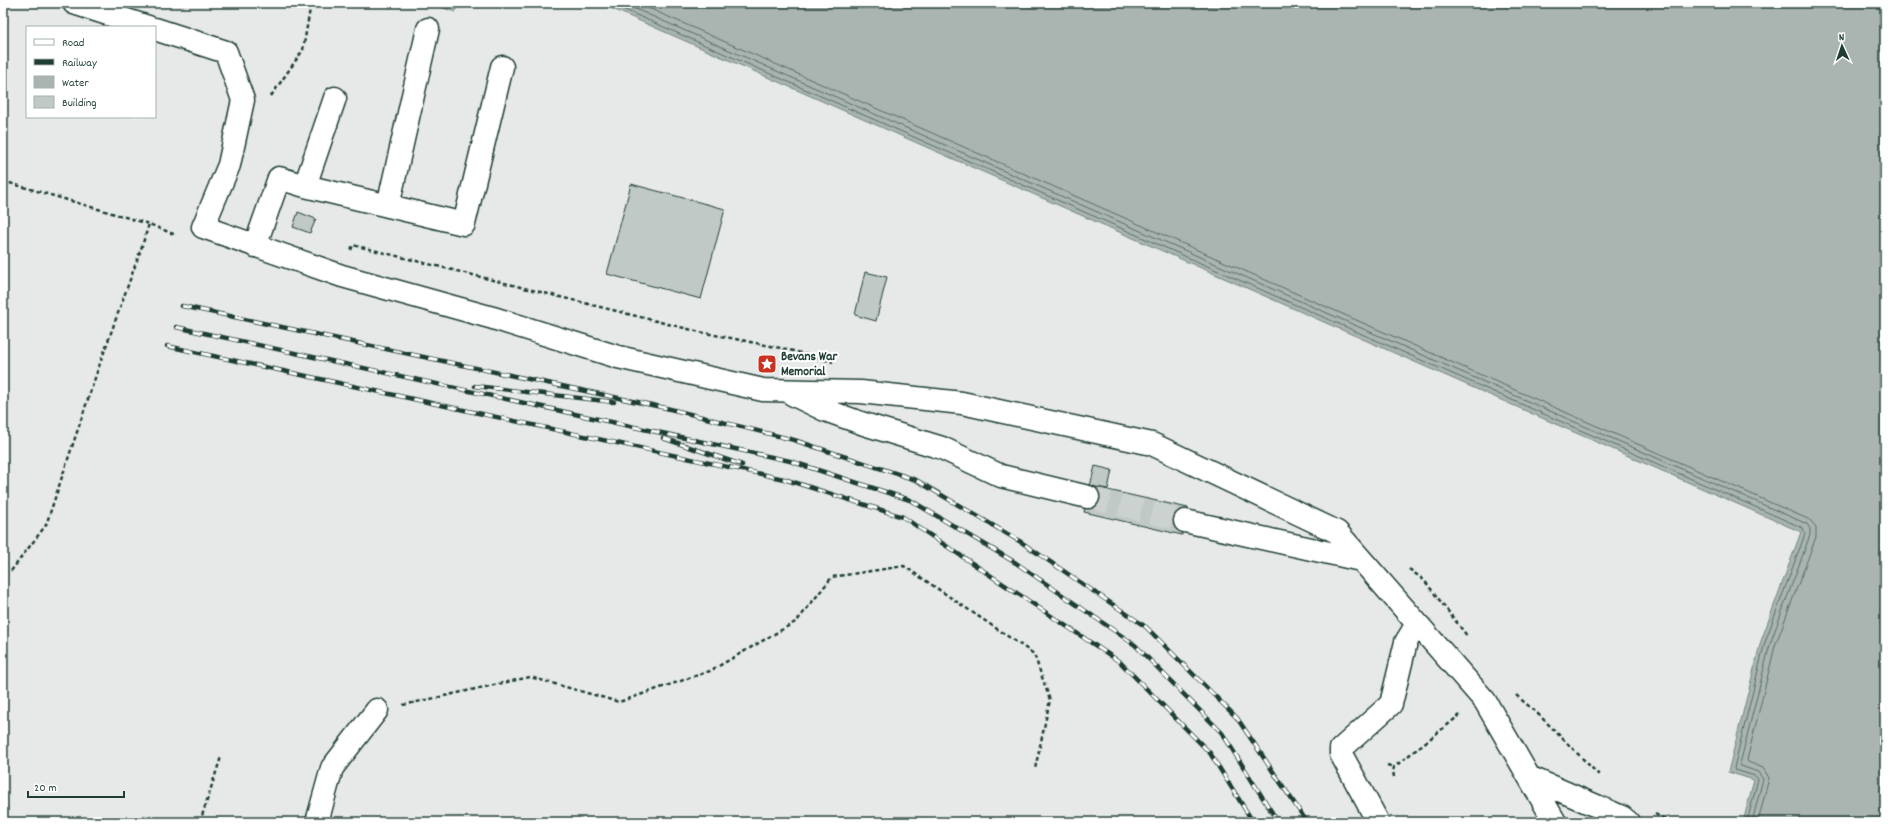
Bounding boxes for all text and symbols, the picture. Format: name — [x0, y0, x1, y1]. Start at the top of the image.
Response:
legend — [26, 26, 156, 118]
north arrow — [1822, 26, 1862, 66]
text: N — [1838, 30, 1845, 46]
text: Road — [62, 35, 84, 52]
text: Railway — [62, 55, 98, 72]
text: Water — [62, 75, 89, 92]
text: Building — [62, 95, 97, 112]
place label: Bevans War Memorial — [781, 348, 838, 382]
place icon: Bevans War Memorial — [756, 353, 778, 375]
scale bar — [28, 773, 124, 799]
text: 20 m — [34, 780, 57, 797]

